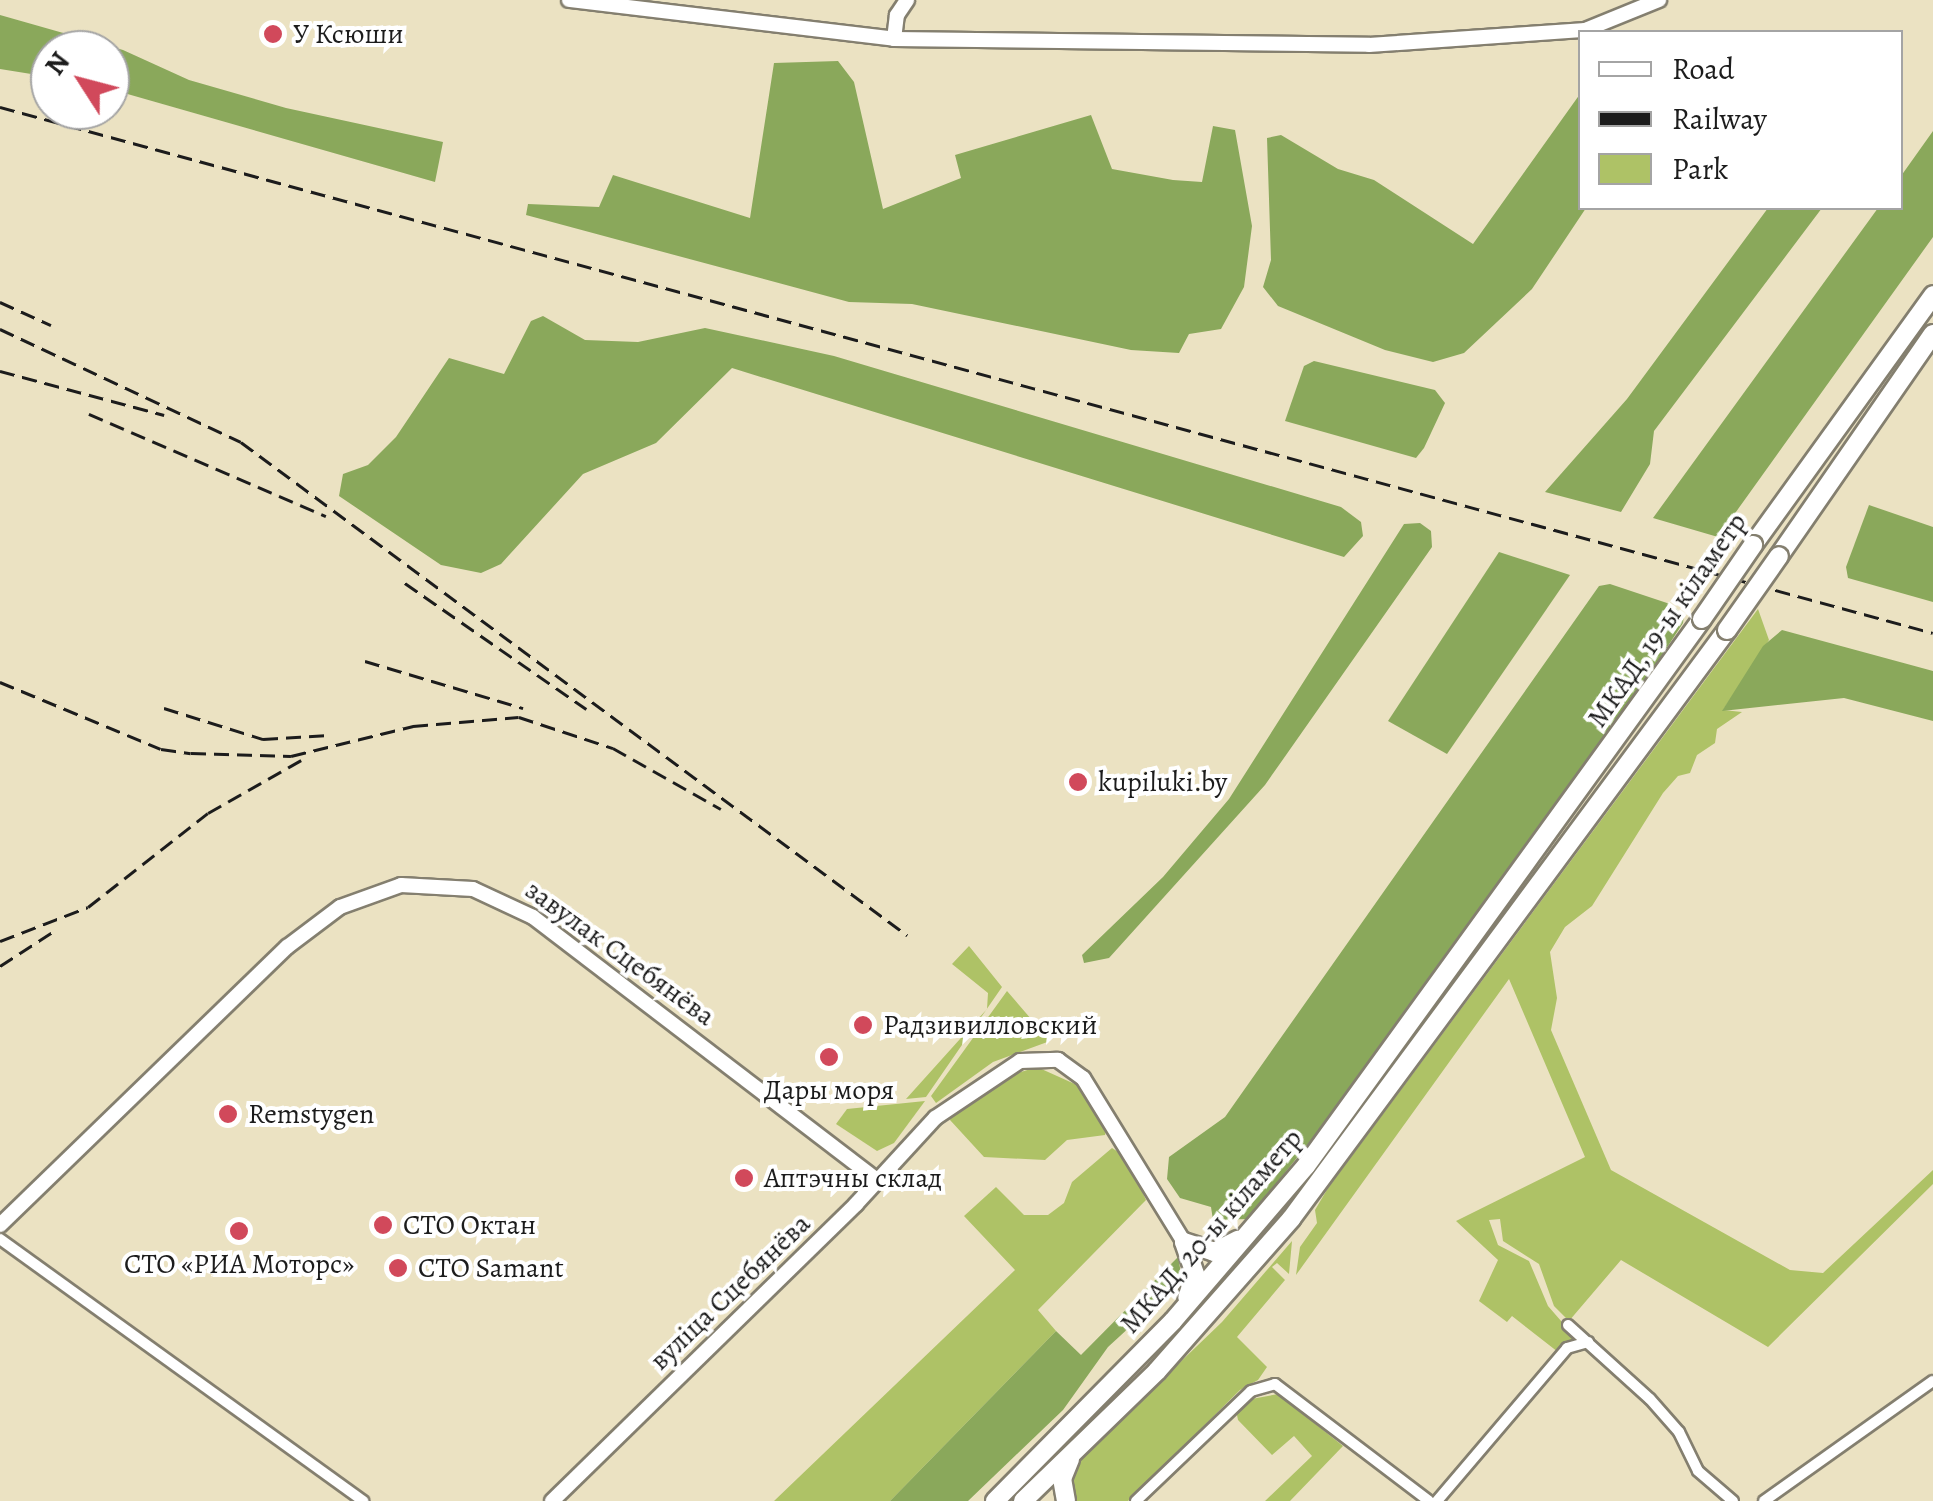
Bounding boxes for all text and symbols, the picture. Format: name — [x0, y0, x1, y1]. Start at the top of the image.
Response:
place label: У Ксюши — [293, 17, 404, 51]
marker: У Ксюши — [262, 23, 284, 45]
north arrow — [30, 30, 130, 130]
legend — [1578, 30, 1903, 210]
text: N — [36, 44, 79, 83]
text: Road — [1672, 49, 1734, 89]
text: Railway — [1672, 99, 1767, 139]
text: Park — [1672, 149, 1728, 189]
street label: МКАД, 19-ы кіламетр — [1580, 506, 1754, 734]
place label: kupiluki.by — [1098, 765, 1227, 799]
marker: kupiluki.by — [1067, 771, 1089, 793]
street label: завулак Сцебянёва — [519, 873, 721, 1033]
place label: Радзивилловский — [883, 1008, 1097, 1042]
marker: Радзивилловский — [852, 1014, 874, 1036]
marker: Дары моря — [818, 1046, 840, 1068]
place label: Дары моря — [764, 1073, 894, 1107]
place label: Remstygen — [248, 1097, 374, 1131]
marker: Remstygen — [217, 1103, 239, 1125]
street label: МКАД, 20-ы кіламетр — [1113, 1122, 1309, 1340]
place label: Аптэчны склад — [764, 1161, 942, 1195]
marker: Аптэчны склад — [733, 1167, 755, 1189]
street label: вуліца Сцебянёва — [643, 1207, 817, 1377]
place label: СТО Октан — [403, 1208, 536, 1242]
marker: СТО Октан — [372, 1214, 394, 1236]
marker: СТО «РИА Моторс» — [228, 1220, 250, 1242]
place label: СТО «РИА Моторс» — [124, 1247, 354, 1281]
place label: СТО Samant — [418, 1251, 564, 1285]
marker: СТО Samant — [387, 1257, 409, 1279]

